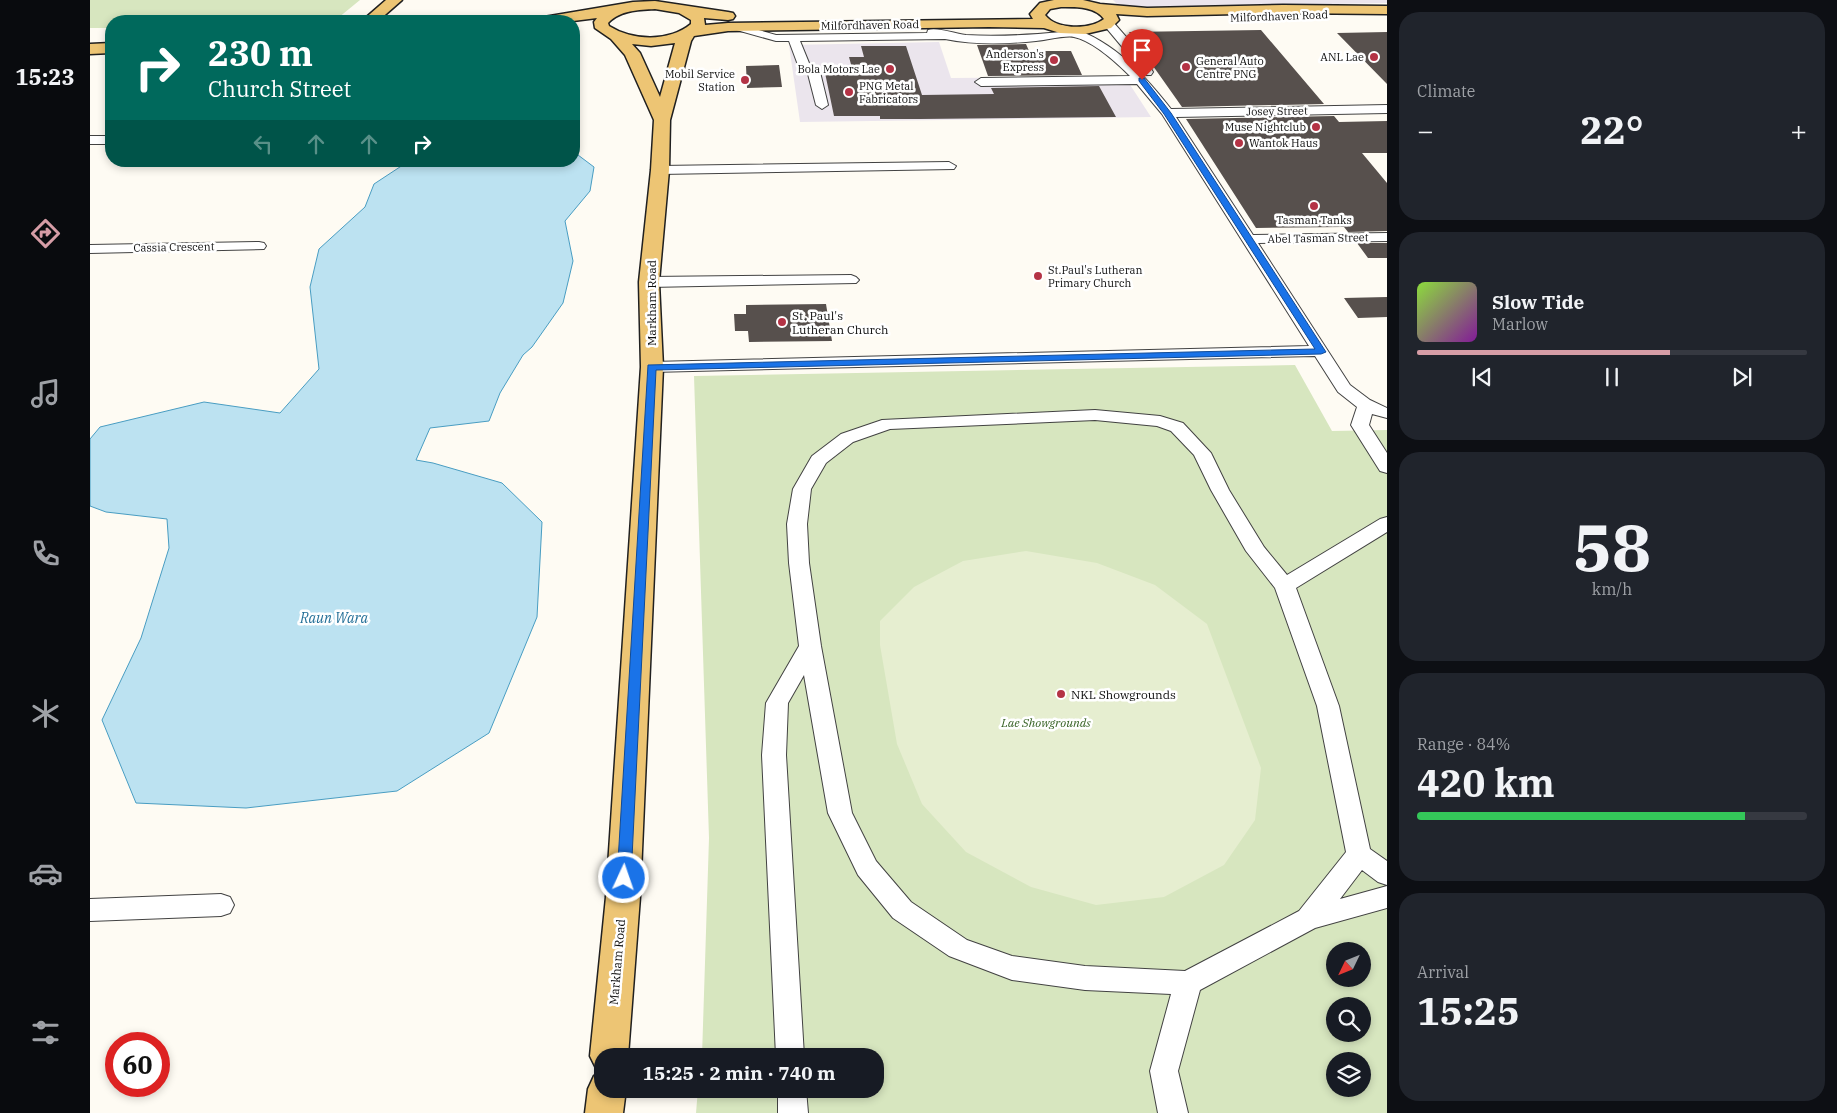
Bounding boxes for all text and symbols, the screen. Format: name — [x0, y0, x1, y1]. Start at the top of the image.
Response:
street label: Milfordhaven Road — [1230, 7, 1329, 25]
street label: Milfordhaven Road — [821, 17, 919, 33]
pin — [1121, 29, 1163, 80]
text: 230 m — [208, 30, 313, 76]
icon: right — [125, 35, 190, 100]
icon: arrive — [1128, 36, 1156, 64]
place label: Anderson's Express — [986, 47, 1044, 74]
place label: ANL Lae — [1320, 50, 1364, 64]
marker: ANL Lae — [1368, 51, 1380, 63]
marker: Anderson's Express — [1048, 54, 1060, 66]
place label: General Auto Centre PNG — [1196, 54, 1264, 81]
marker: General Auto Centre PNG — [1180, 61, 1192, 73]
text: 15:23 — [15, 62, 75, 91]
place label: Bola Motors Lae — [797, 62, 880, 76]
marker: Bola Motors Lae — [884, 63, 896, 75]
place label: Mobil Service Station — [665, 67, 735, 94]
text: Church Street — [208, 74, 351, 103]
marker: Mobil Service Station — [739, 74, 751, 86]
place label: PNG Metal Fabricators — [859, 79, 918, 106]
text: Climate — [1417, 81, 1475, 101]
marker: PNG Metal Fabricators — [843, 86, 855, 98]
street label: Josey Street — [1246, 103, 1308, 119]
text: 22° — [1580, 105, 1644, 154]
text: − — [1417, 112, 1434, 149]
text: + — [1790, 112, 1807, 149]
place label: Muse Nightclub — [1225, 120, 1306, 134]
marker: Muse Nightclub — [1310, 121, 1322, 133]
icon: left — [249, 130, 277, 158]
icon: ahead — [302, 130, 330, 158]
icon: ahead — [355, 130, 383, 158]
icon: right — [408, 130, 436, 158]
place label: Wantok Haus — [1249, 136, 1318, 150]
marker: Wantok Haus — [1233, 137, 1245, 149]
marker: Tasman Tanks — [1308, 200, 1320, 212]
place label: Tasman Tanks — [1276, 213, 1352, 227]
icon: directions — [28, 216, 63, 251]
street label: Abel Tasman Street — [1267, 230, 1369, 246]
street label: Cassia Crescent — [133, 239, 215, 255]
street label: Markham Road — [644, 260, 659, 346]
place label: St.Paul's Lutheran Primary Church — [1048, 263, 1143, 290]
marker: St.Paul's Lutheran Primary Church — [1032, 270, 1044, 282]
text: Slow Tide — [1492, 290, 1584, 314]
place label: St. Paul's Lutheran Church — [792, 308, 889, 337]
text: Marlow — [1492, 314, 1548, 334]
marker: St. Paul's Lutheran Church — [776, 316, 788, 328]
icon: previous — [1468, 363, 1496, 391]
icon: pause — [1598, 363, 1626, 391]
icon: next — [1728, 363, 1756, 391]
icon: music — [28, 376, 63, 411]
text: 58 — [1573, 504, 1651, 589]
icon: phone — [28, 536, 63, 571]
text: km/h — [1592, 579, 1632, 599]
water label: Raun Wara — [299, 609, 368, 627]
place label: NKL Showgrounds — [1071, 687, 1176, 702]
marker: NKL Showgrounds — [1055, 688, 1067, 700]
icon: climate — [28, 696, 63, 731]
park label: Lae Showgrounds — [1000, 715, 1091, 730]
text: Range · 84% — [1417, 734, 1510, 754]
text: 420 km — [1417, 758, 1555, 807]
position arrow — [597, 851, 649, 903]
icon: car — [28, 856, 63, 891]
street label: Markham Road — [606, 918, 628, 1006]
north arrow — [1326, 942, 1371, 988]
map controls — [1326, 942, 1371, 1097]
text: Arrival — [1417, 962, 1469, 982]
text: 15:25 — [1417, 986, 1520, 1035]
button: search — [1326, 997, 1371, 1042]
icon: filters — [28, 1015, 63, 1050]
speed limit sign: 60 — [105, 1032, 170, 1097]
button: layers — [1326, 1052, 1371, 1097]
text: 15:25 · 2 min · 740 m — [643, 1061, 835, 1085]

